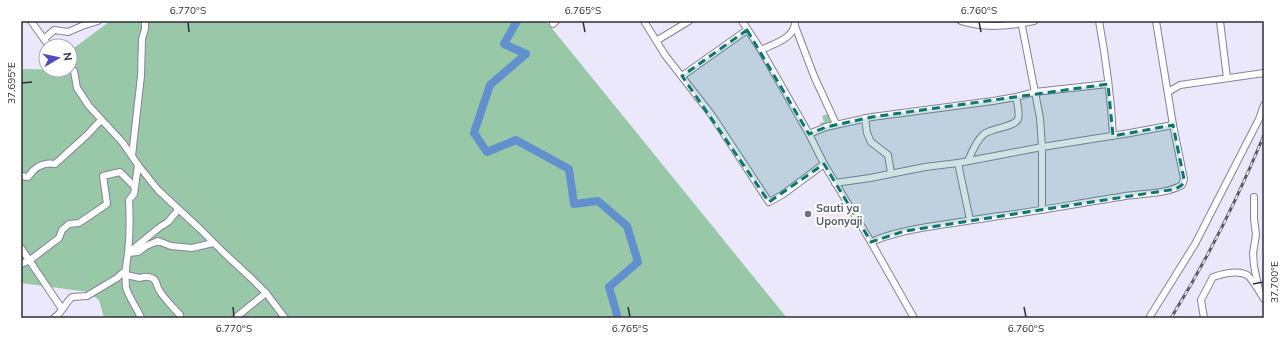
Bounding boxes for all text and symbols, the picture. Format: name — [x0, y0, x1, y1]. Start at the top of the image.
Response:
text: 6.770°S — [170, 4, 206, 17]
text: 6.765°S — [565, 4, 601, 17]
text: 6.760°S — [961, 4, 997, 17]
north arrow — [38, 38, 78, 78]
text: N — [60, 51, 75, 62]
text: 37.695°E — [5, 62, 18, 104]
place label: Sauti ya Uponyaji — [816, 201, 863, 228]
marker: Sauti ya Uponyaji — [803, 209, 813, 219]
text: 37.700°E — [1268, 261, 1281, 303]
text: 6.770°S — [216, 322, 252, 335]
text: 6.765°S — [612, 322, 648, 335]
text: 6.760°S — [1008, 322, 1044, 335]

